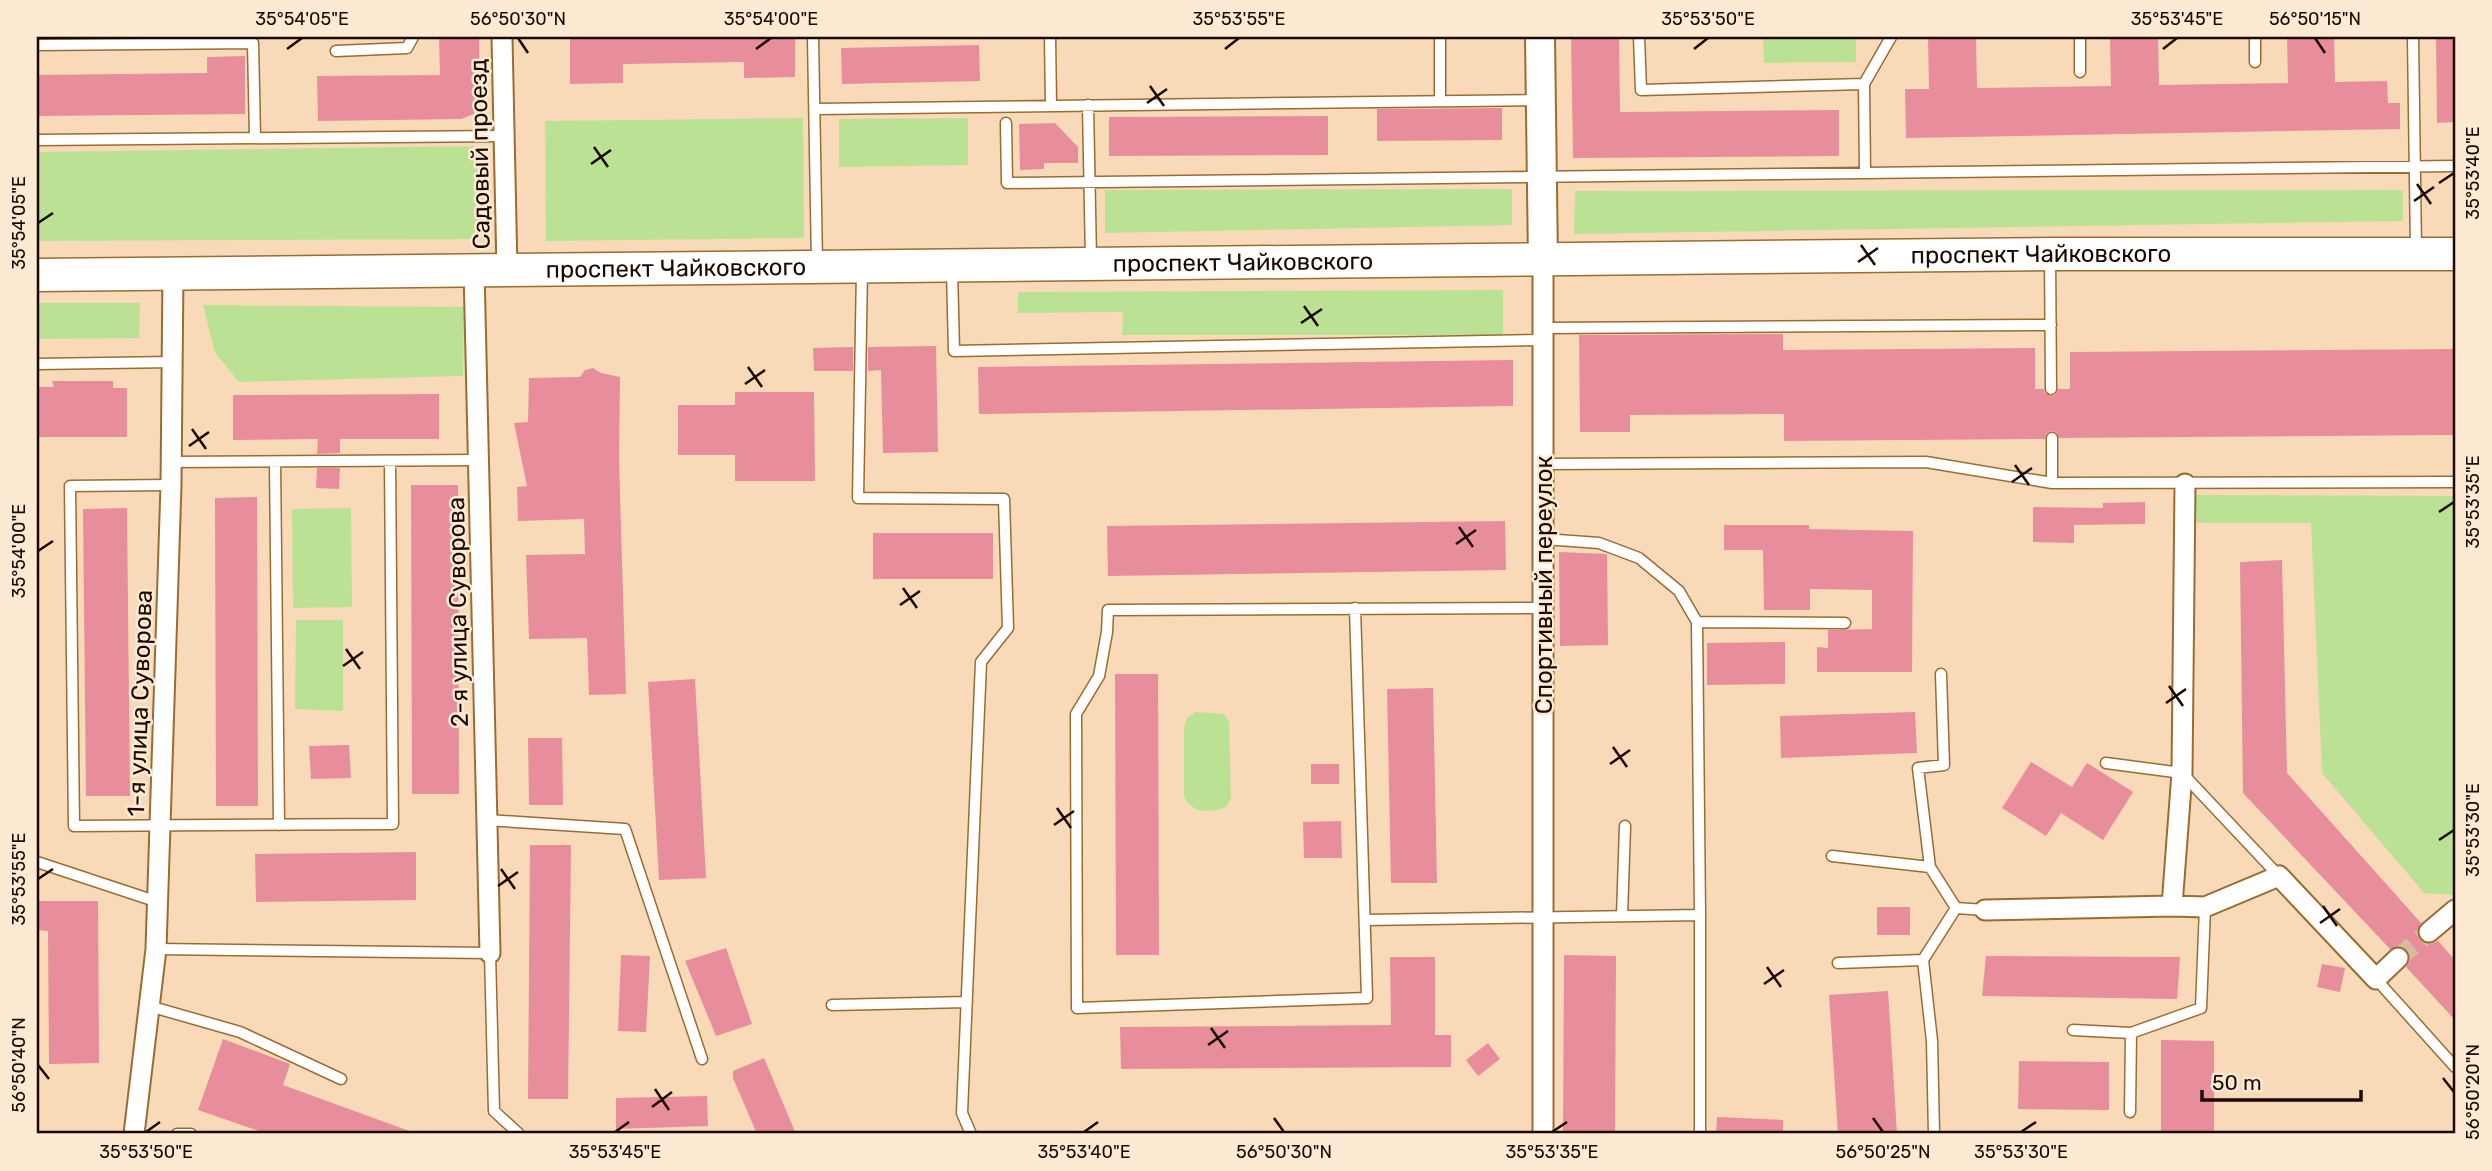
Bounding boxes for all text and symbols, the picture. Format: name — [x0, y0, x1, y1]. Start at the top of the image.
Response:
text: 35°54'05"E — [255, 8, 349, 30]
text: 56°50'30"N — [470, 8, 566, 30]
text: 35°54'00"E — [724, 8, 818, 30]
text: 35°53'55"E — [1193, 8, 1285, 30]
text: 35°53'50"E — [1661, 8, 1755, 30]
text: 35°53'45"E — [2131, 8, 2223, 30]
text: 56°50'15"N — [2269, 8, 2361, 30]
street label: Садовый проезд — [464, 58, 496, 250]
text: 35°53'40"E — [2462, 126, 2484, 220]
text: 35°54'05"E — [8, 176, 30, 270]
street label: проспект Чайковского — [1910, 240, 2171, 269]
street label: проспект Чайковского — [1112, 247, 1373, 278]
street label: проспект Чайковского — [546, 253, 806, 284]
text: 35°53'35"E — [2462, 455, 2484, 549]
street label: Спортивный переулок — [1530, 456, 1558, 714]
street label: 2-я улица Суворова — [442, 497, 474, 727]
text: 35°54'00"E — [8, 504, 30, 598]
street label: 1-я улица Суворова — [122, 589, 158, 817]
text: 35°53'30"E — [2462, 783, 2484, 877]
text: 35°53'55"E — [8, 833, 30, 925]
text: 56°50'40"N — [8, 1017, 30, 1113]
text: 56°50'20"N — [2462, 1044, 2484, 1140]
scale bar — [2202, 1059, 2361, 1103]
text: 50 m — [2212, 1070, 2262, 1095]
text: 35°53'50"E — [99, 1141, 193, 1163]
text: 35°53'45"E — [569, 1141, 661, 1163]
text: 35°53'40"E — [1037, 1141, 1131, 1163]
text: 56°50'30"N — [1236, 1141, 1332, 1163]
text: 35°53'35"E — [1505, 1141, 1599, 1163]
text: 56°50'25"N — [1835, 1141, 1931, 1163]
text: 35°53'30"E — [1974, 1141, 2068, 1163]

